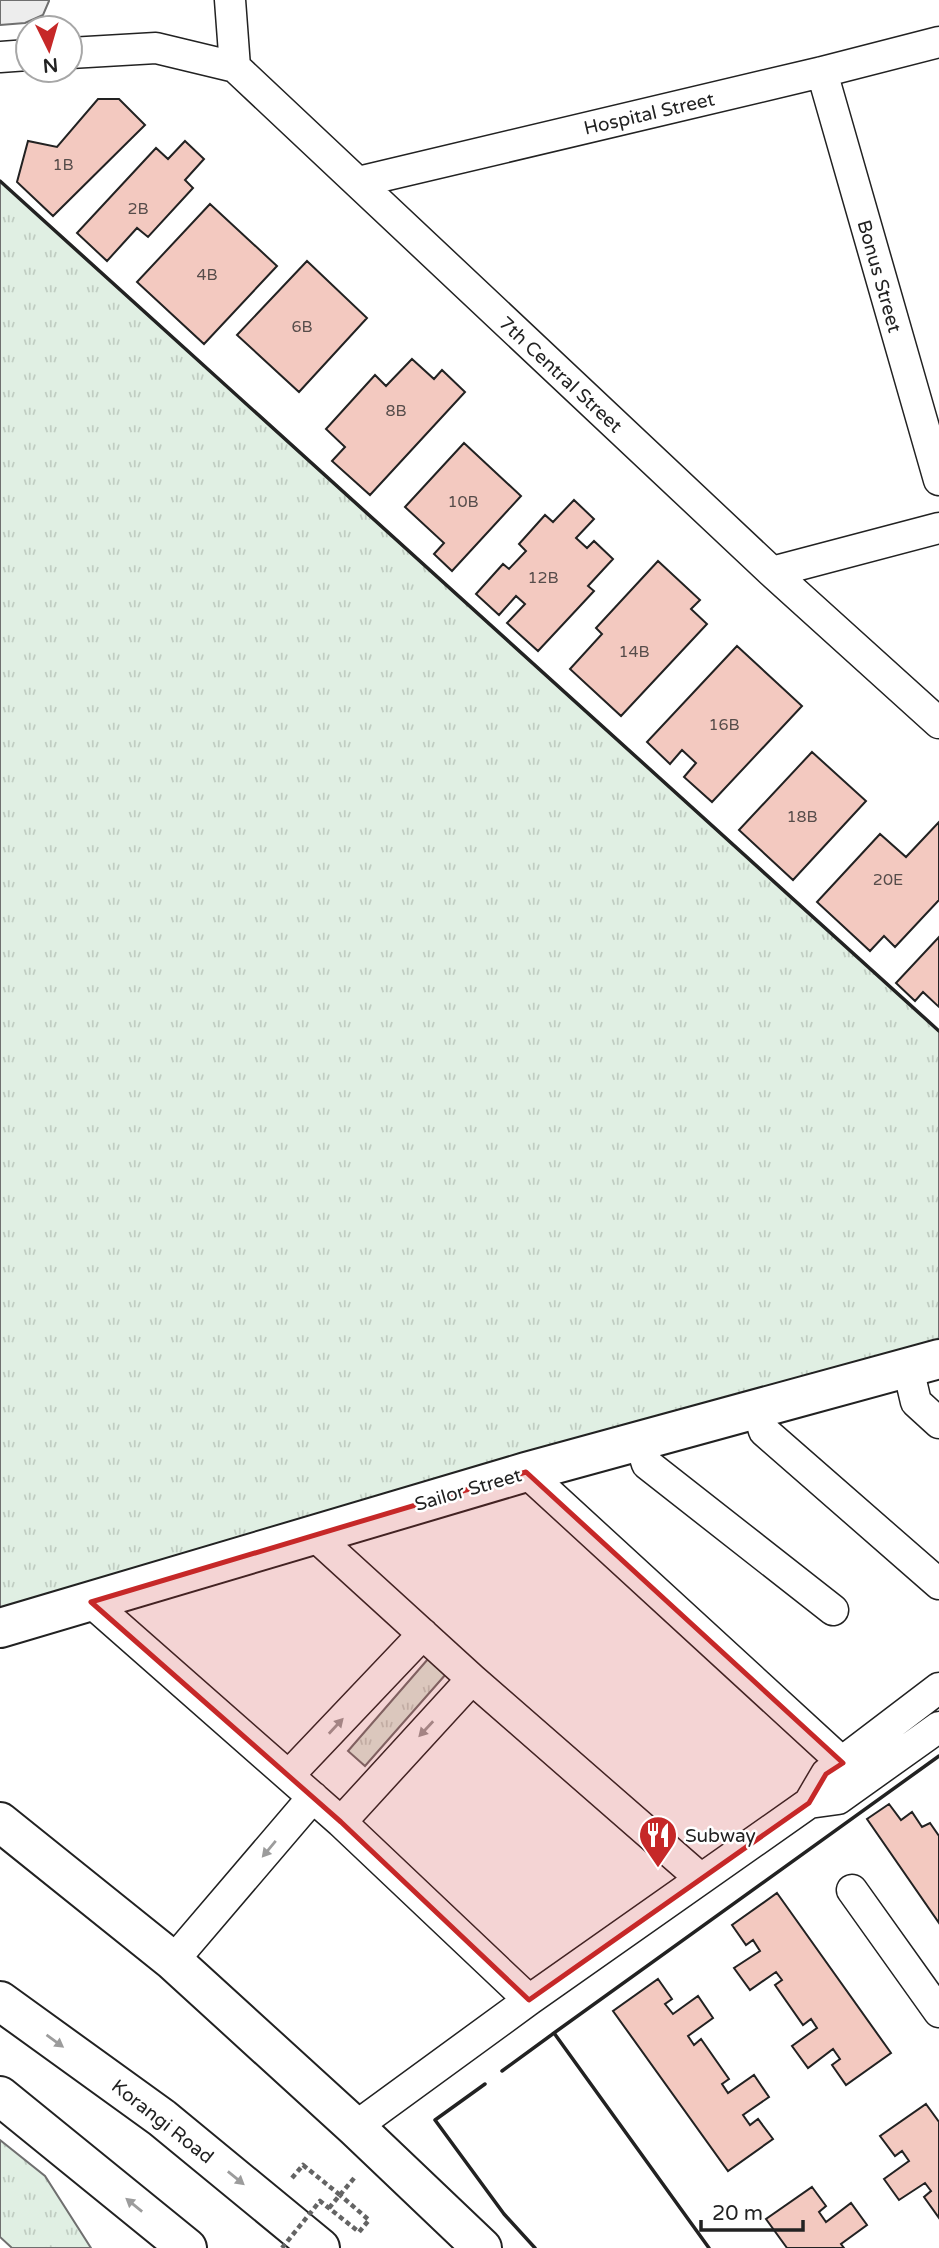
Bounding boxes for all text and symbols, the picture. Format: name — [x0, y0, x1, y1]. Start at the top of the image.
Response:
north arrow — [14, 14, 84, 84]
text: N — [42, 53, 59, 77]
street label: Hospital Street — [582, 88, 717, 140]
house number: 1B — [52, 155, 74, 175]
house number: 2B — [127, 199, 149, 219]
street label: Bonus Street — [852, 217, 906, 335]
house number: 4B — [196, 265, 218, 285]
street label: 7th Central Street — [494, 312, 626, 437]
house number: 6B — [291, 317, 313, 337]
house number: 8B — [385, 401, 407, 421]
house number: 10B — [447, 492, 479, 512]
house number: 12B — [527, 568, 559, 588]
house number: 14B — [618, 642, 650, 662]
house number: 16B — [708, 715, 740, 735]
house number: 18B — [786, 807, 818, 827]
house number: 20E — [873, 870, 903, 890]
street label: Sailor Street — [412, 1464, 524, 1516]
one-way arrow — [328, 1717, 344, 1735]
one-way arrow — [418, 1720, 434, 1738]
restaurant icon: Subway — [637, 1814, 679, 1869]
place label: Subway — [685, 1825, 756, 1847]
one-way arrow — [262, 1840, 277, 1857]
one-way arrow — [46, 2033, 64, 2047]
street label: Korangi Road — [107, 2075, 218, 2168]
one-way arrow — [228, 2170, 245, 2185]
scale bar — [701, 2188, 802, 2232]
one-way arrow — [126, 2198, 143, 2213]
text: 20 m — [712, 2201, 763, 2226]

